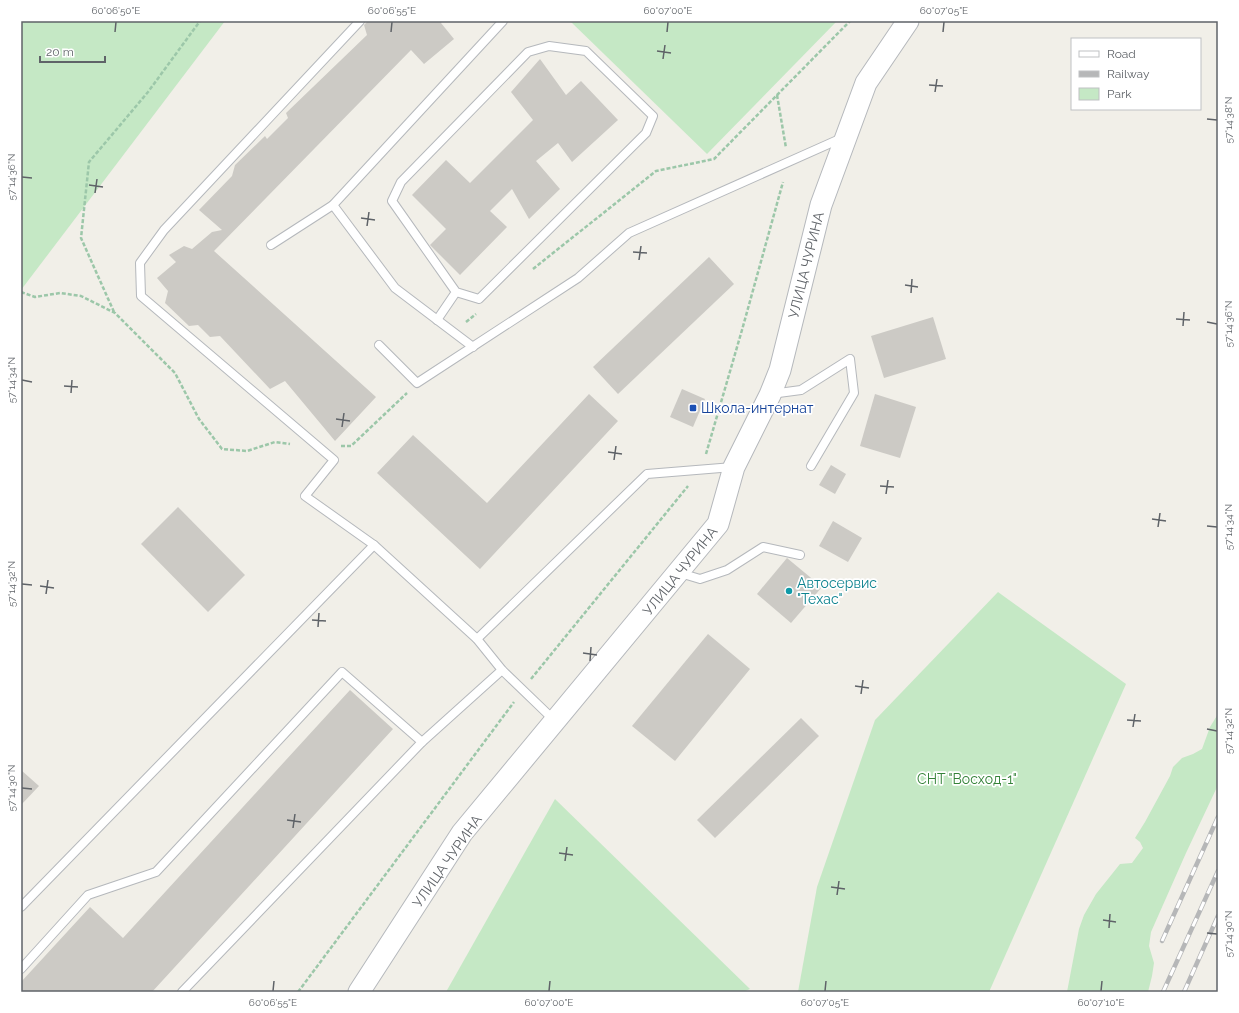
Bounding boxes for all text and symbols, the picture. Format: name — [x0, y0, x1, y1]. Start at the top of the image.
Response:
text: 60°06'50"E — [92, 5, 140, 16]
text: 60°06'55"E — [368, 5, 416, 16]
text: 60°07'00"E — [644, 5, 692, 16]
text: 60°07'05"E — [920, 5, 968, 16]
scale bar — [40, 38, 105, 64]
legend — [1071, 38, 1201, 110]
text: 20 m — [46, 45, 74, 59]
text: Road — [1107, 47, 1136, 61]
text: Railway — [1107, 67, 1150, 81]
text: Park — [1107, 87, 1132, 101]
text: 57°14'38"N — [1223, 97, 1234, 143]
text: 57°14'36"N — [6, 153, 17, 201]
street label: УЛИЦА ЧУРИНА — [785, 210, 827, 320]
text: 57°14'36"N — [1223, 300, 1234, 348]
text: 57°14'34"N — [6, 357, 17, 403]
place label: Школа-интернат — [701, 400, 814, 416]
marker: Школа-интернат — [688, 403, 698, 413]
text: 57°14'34"N — [1223, 504, 1234, 550]
street label: УЛИЦА ЧУРИНА — [639, 523, 721, 618]
text: 57°14'32"N — [6, 561, 17, 607]
place label: Автосервис "Техас" — [797, 575, 877, 607]
marker: Автосервис "Техас" — [784, 586, 794, 596]
text: 57°14'32"N — [1223, 708, 1234, 754]
text: 57°14'30"N — [6, 764, 17, 812]
park label: СНТ "Восход-1" — [917, 771, 1017, 787]
street label: УЛИЦА ЧУРИНА — [409, 811, 485, 910]
text: 57°14'30"N — [1223, 910, 1234, 958]
text: 60°06'55"E — [249, 997, 297, 1008]
text: 60°07'00"E — [525, 997, 573, 1008]
text: 60°07'05"E — [801, 997, 849, 1008]
text: 60°07'10"E — [1077, 997, 1125, 1008]

